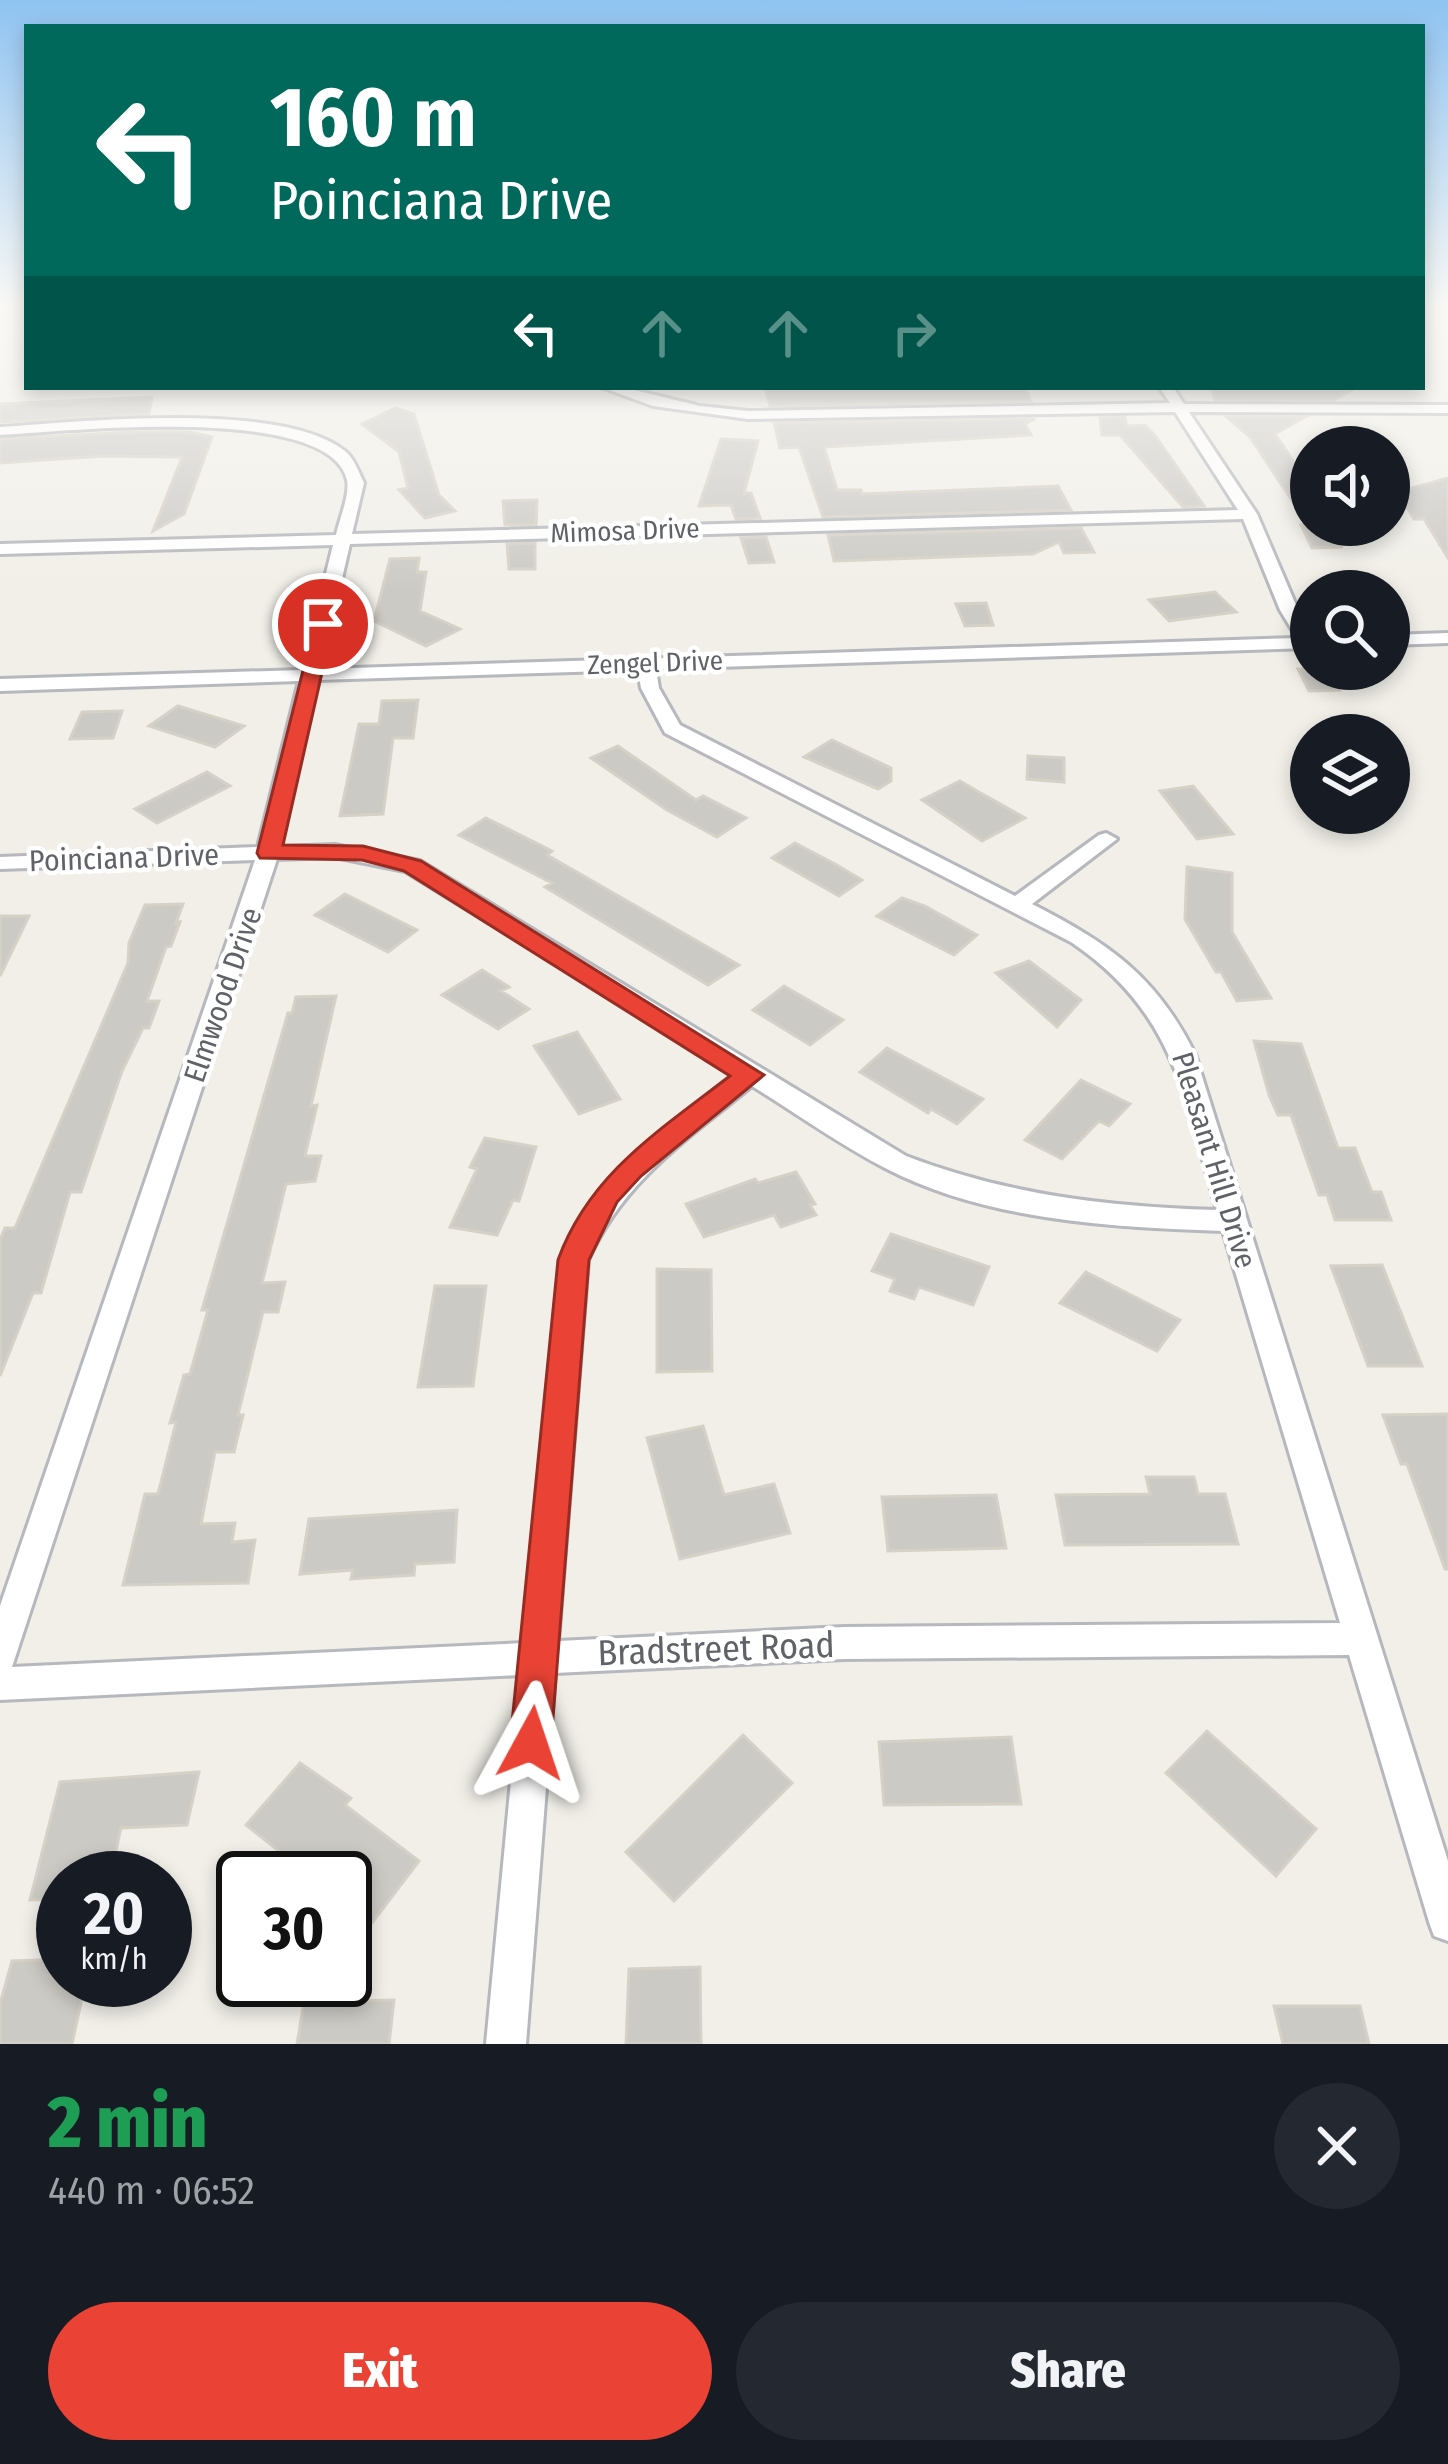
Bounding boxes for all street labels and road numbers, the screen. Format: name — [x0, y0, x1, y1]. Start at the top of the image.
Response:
street label: Mimosa Drive — [550, 512, 700, 550]
street label: Zengel Drive — [587, 645, 723, 681]
street label: Poinciana Drive — [28, 837, 220, 879]
street label: Elmwood Drive — [176, 903, 270, 1087]
street label: Pleasant Hill Drive — [1164, 1047, 1264, 1273]
street label: Bradstreet Road — [597, 1623, 835, 1675]

